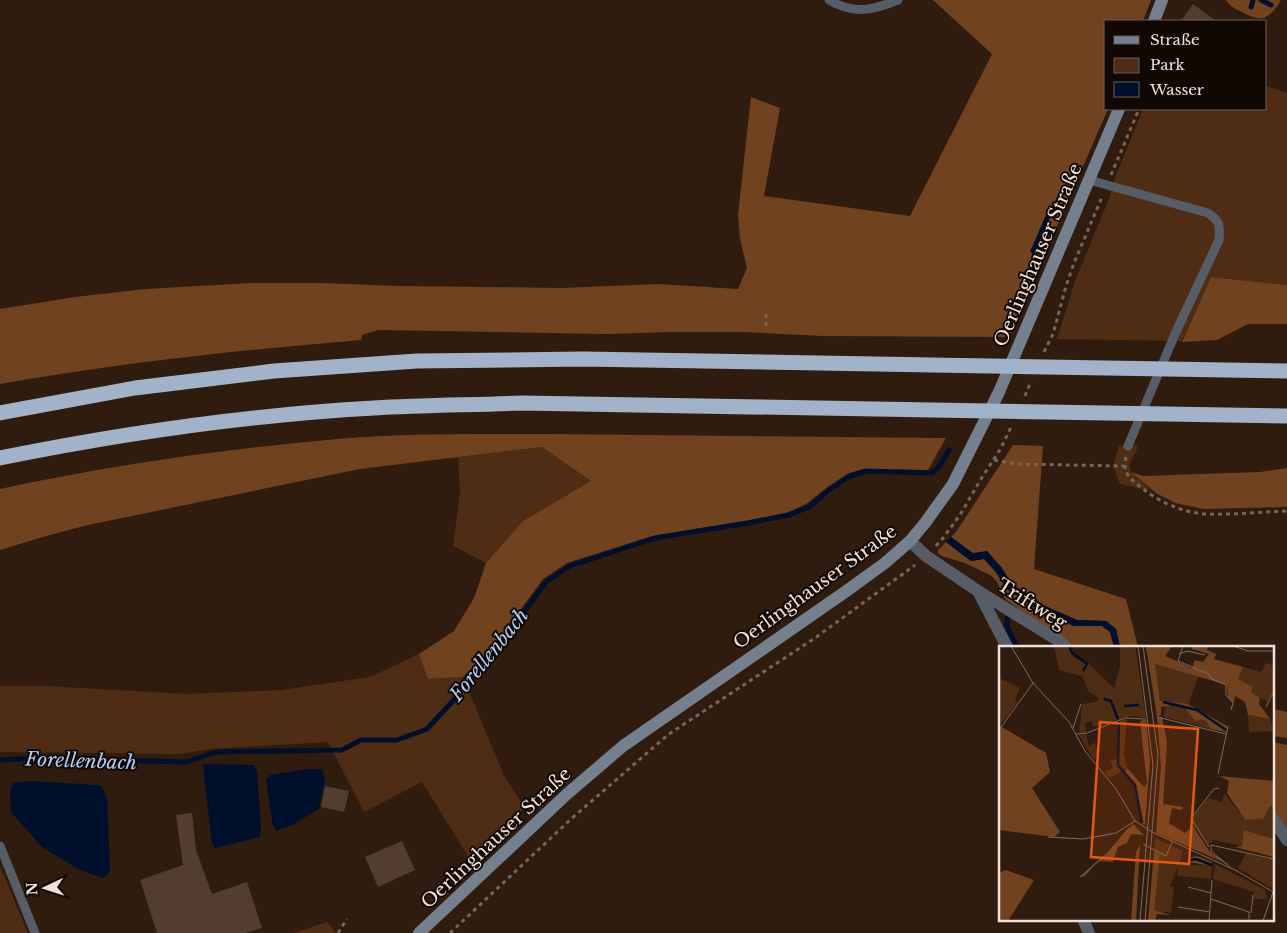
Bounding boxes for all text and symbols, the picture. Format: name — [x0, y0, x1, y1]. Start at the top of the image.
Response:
legend — [1104, 20, 1267, 110]
text: Straße — [1150, 30, 1200, 49]
text: Park — [1150, 55, 1186, 74]
text: Wasser — [1149, 80, 1205, 99]
street label: Oerlinghauser Straße — [989, 160, 1087, 350]
street label: Oerlinghauser Straße — [729, 520, 901, 654]
street label: Triftweg — [993, 574, 1071, 634]
water label: Forellenbach — [444, 604, 533, 706]
inset map — [999, 646, 1274, 920]
water label: Forellenbach — [24, 748, 137, 774]
street label: Oerlinghauser Straße — [417, 763, 575, 913]
north arrow — [20, 863, 70, 913]
text: N — [23, 882, 41, 896]

